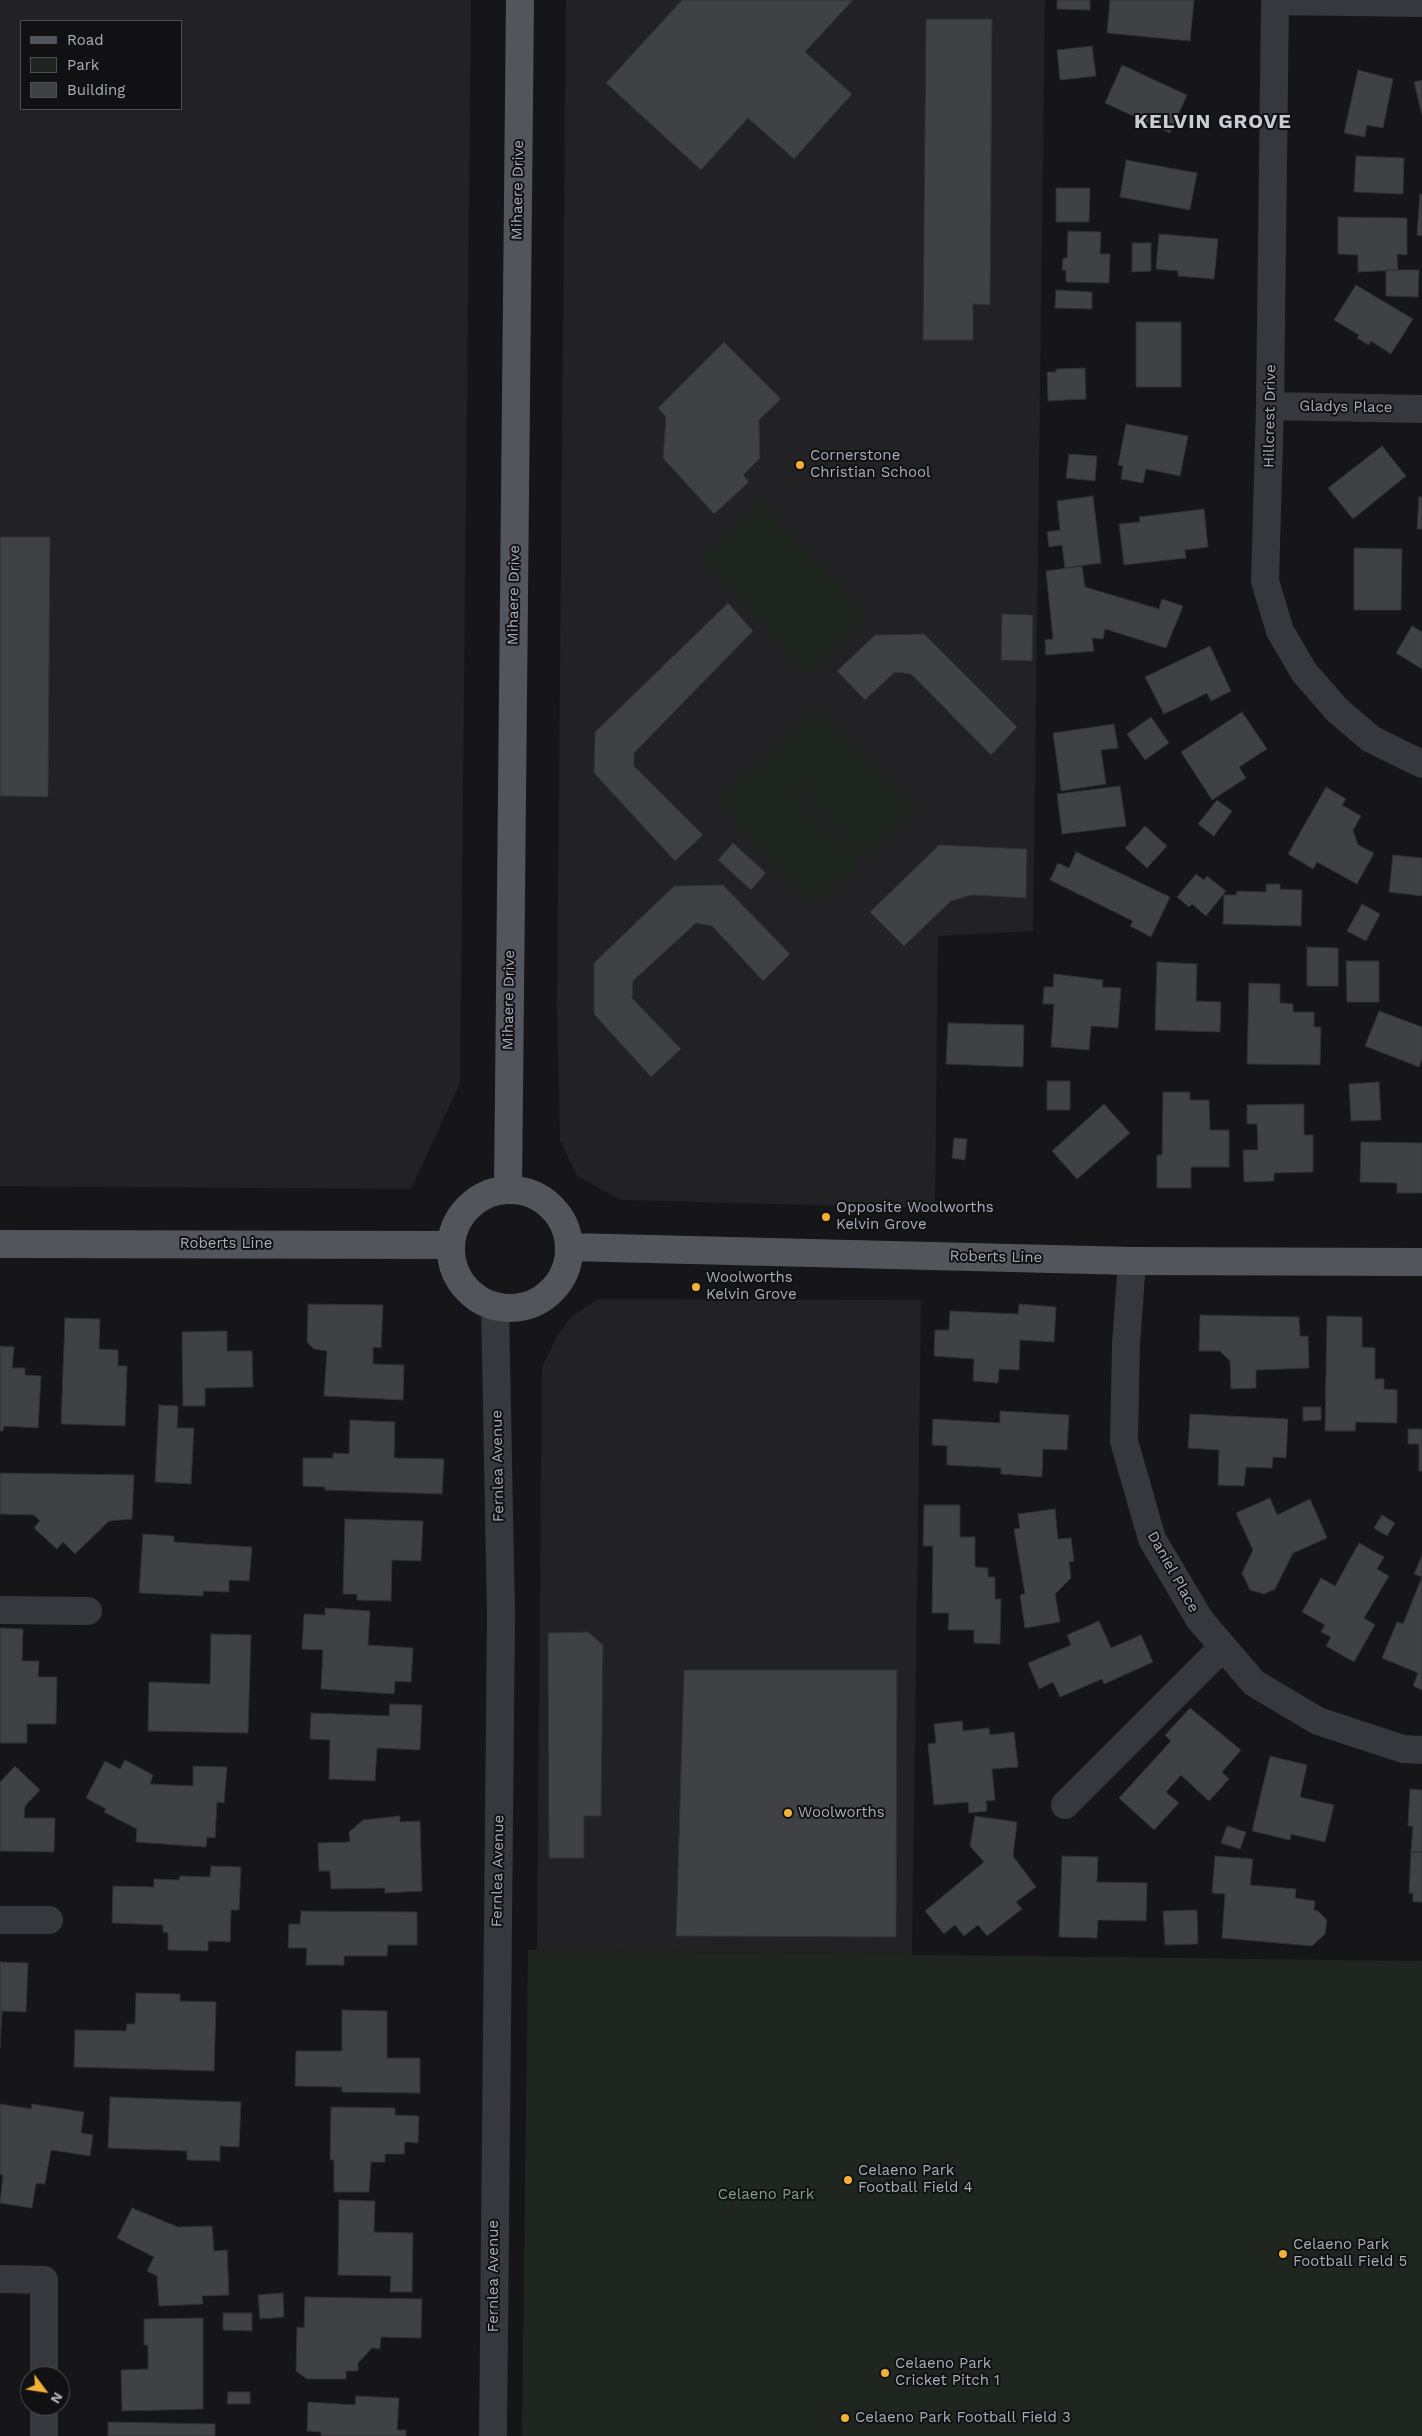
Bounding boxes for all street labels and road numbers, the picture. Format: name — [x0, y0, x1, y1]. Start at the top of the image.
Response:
street label: Mihaere Drive — [508, 140, 528, 240]
street label: Hillcrest Drive — [1260, 364, 1280, 468]
street label: Gladys Place — [1299, 397, 1393, 417]
street label: Mihaere Drive — [504, 545, 524, 645]
street label: Mihaere Drive — [499, 950, 519, 1050]
street label: Roberts Line — [180, 1235, 272, 1253]
street label: Roberts Line — [950, 1247, 1042, 1267]
street label: Fernlea Avenue — [488, 1410, 508, 1522]
street label: Daniel Place — [1143, 1528, 1203, 1616]
street label: Fernlea Avenue — [488, 1815, 508, 1927]
street label: Fernlea Avenue — [485, 2220, 503, 2332]

